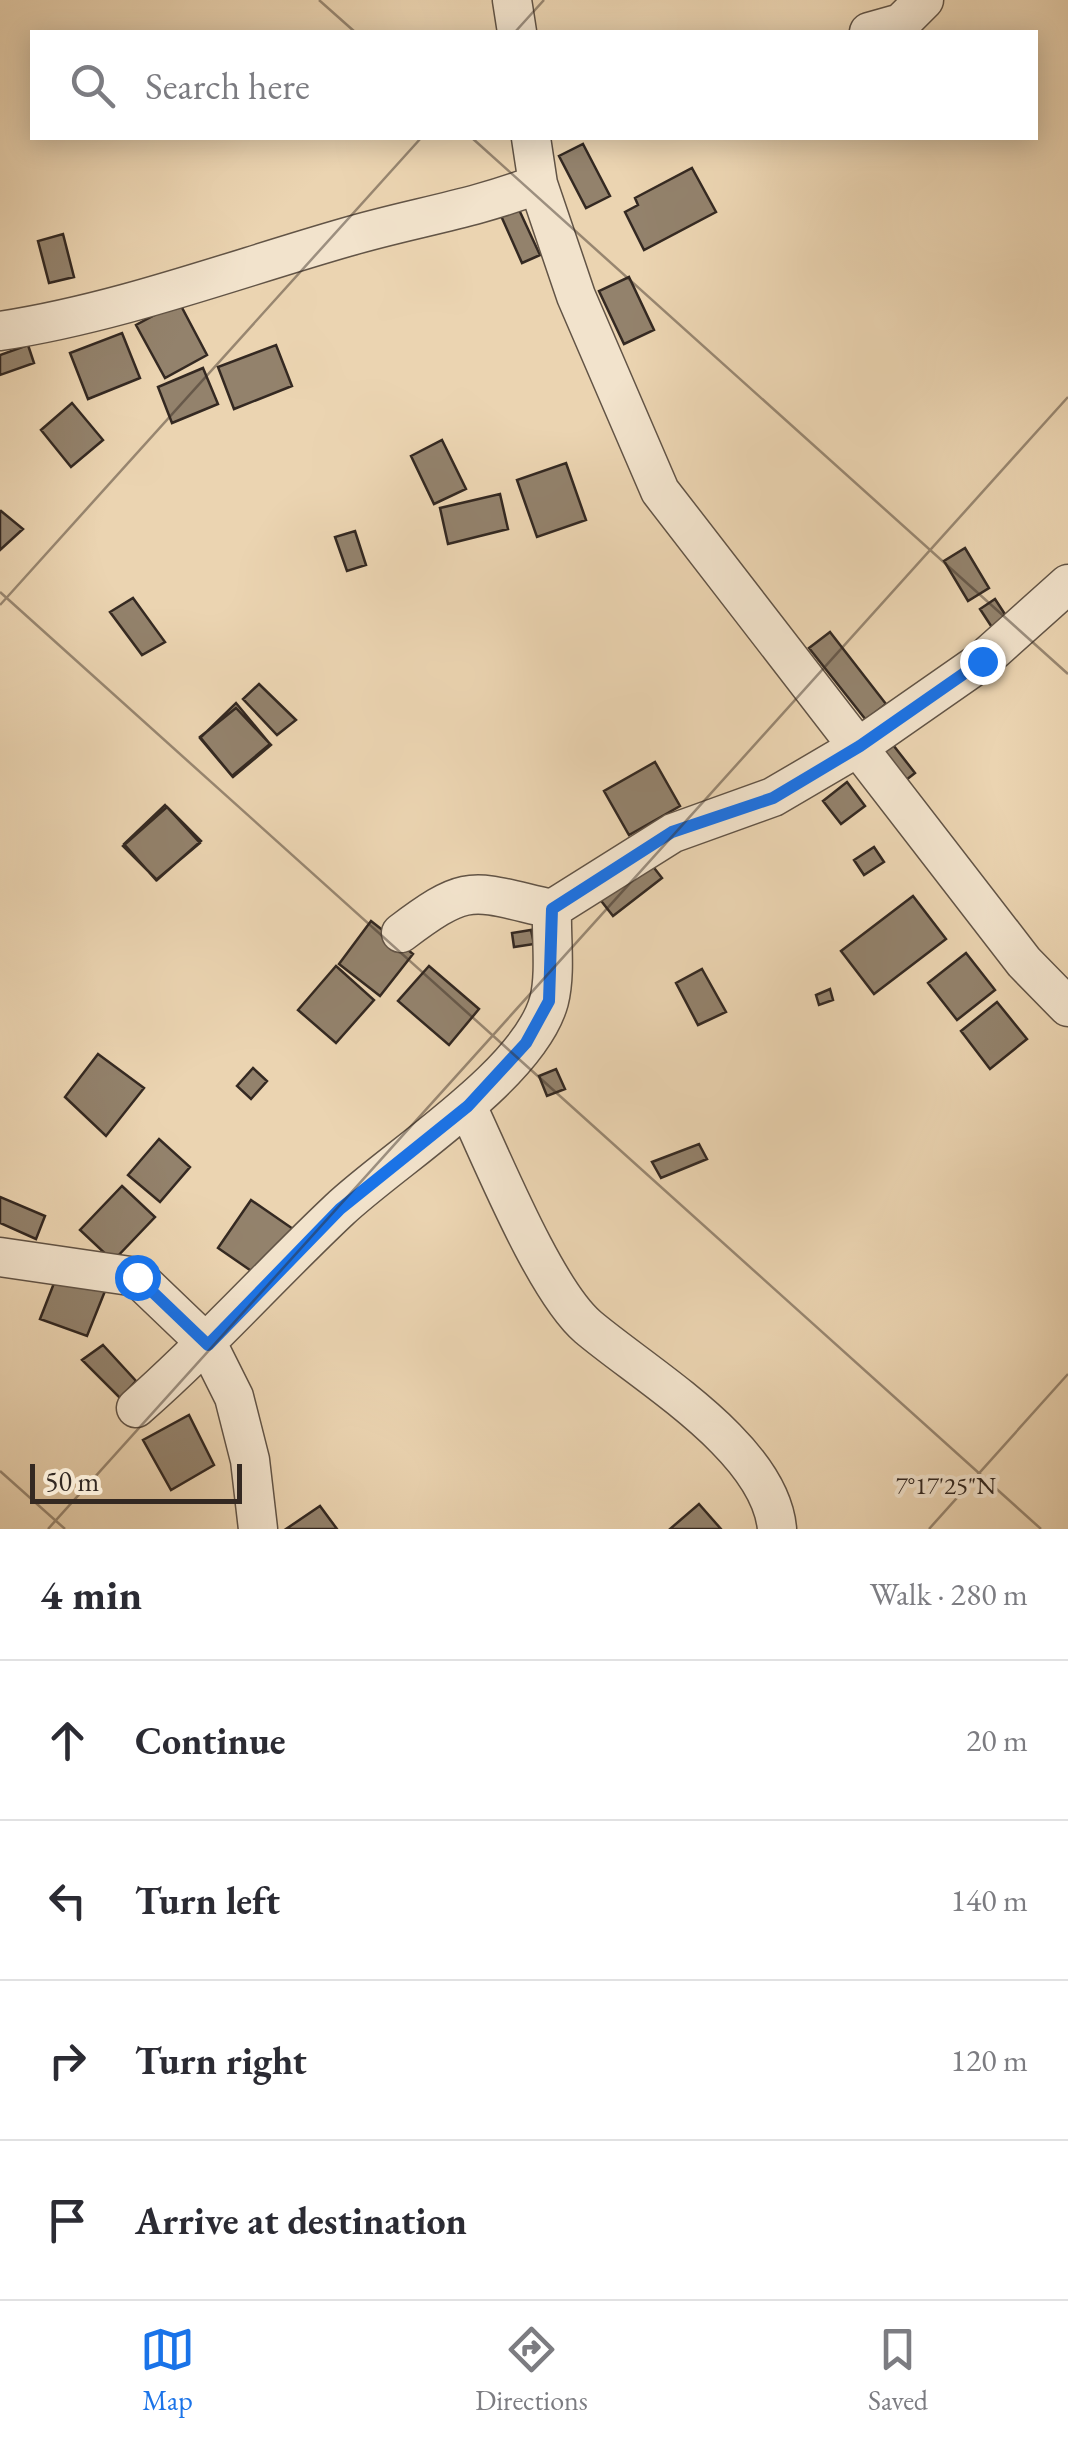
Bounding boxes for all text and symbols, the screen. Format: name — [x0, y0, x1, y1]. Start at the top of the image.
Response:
search box — [30, 30, 1038, 140]
icon: search — [65, 58, 120, 113]
text: Search here — [145, 61, 310, 110]
route end — [960, 639, 1006, 685]
route start — [115, 1255, 161, 1301]
scale bar — [30, 1459, 242, 1504]
text: 50 m — [45, 1463, 99, 1499]
text: 7°17'25"N — [896, 1469, 996, 1501]
text: 4 min — [40, 1567, 142, 1622]
text: Walk · 280 m — [870, 1573, 1028, 1615]
icon: ahead — [40, 1713, 95, 1768]
text: Continue — [135, 1716, 286, 1765]
text: 20 m — [966, 1719, 1028, 1761]
icon: left — [40, 1873, 95, 1928]
text: Turn left — [135, 1876, 280, 1925]
text: 140 m — [951, 1879, 1028, 1921]
icon: right — [40, 2033, 95, 2088]
text: Turn right — [135, 2036, 307, 2085]
text: 120 m — [951, 2039, 1028, 2081]
icon: arrive — [40, 2193, 95, 2248]
text: Arrive at destination — [135, 2196, 467, 2245]
tab: Map — [140, 2322, 195, 2418]
tab: Directions — [475, 2322, 588, 2418]
tab: Saved — [868, 2322, 928, 2418]

